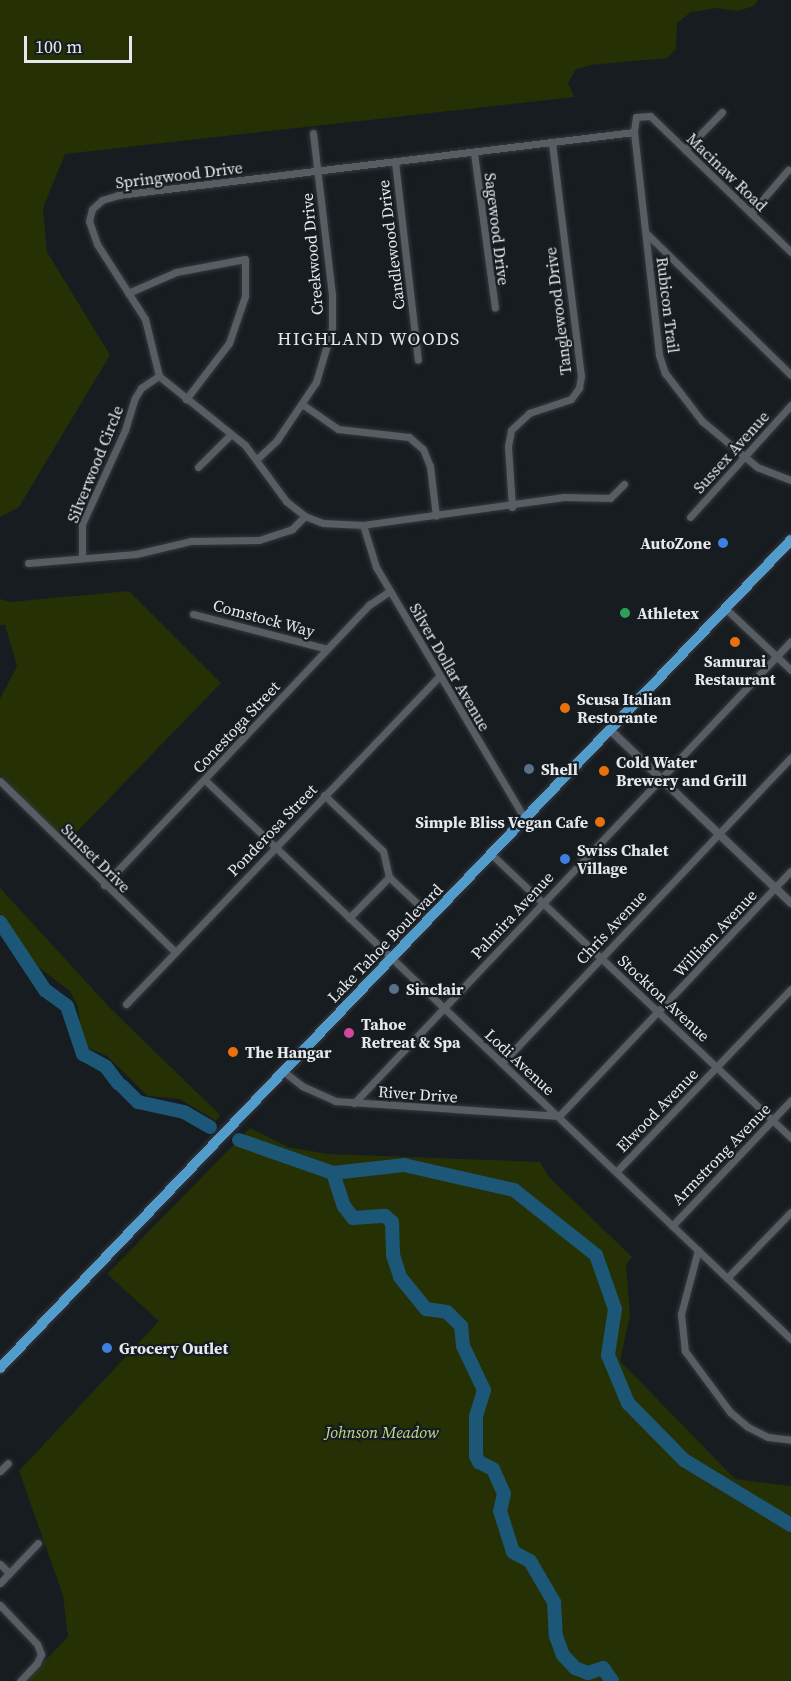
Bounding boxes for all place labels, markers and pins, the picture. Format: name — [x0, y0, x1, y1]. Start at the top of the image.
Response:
place label: AutoZone — [640, 533, 711, 553]
marker: AutoZone — [716, 536, 730, 550]
place label: Athletex — [637, 603, 699, 623]
marker: Athletex — [618, 606, 632, 620]
marker: Samurai Restaurant — [728, 635, 742, 649]
place label: Samurai Restaurant — [694, 651, 776, 689]
place label: Scusa Italian Restorante — [577, 689, 671, 727]
marker: Scusa Italian Restorante — [558, 701, 572, 715]
place label: Cold Water Brewery and Grill — [616, 752, 747, 790]
place label: Shell — [541, 759, 578, 779]
marker: Shell — [522, 762, 536, 776]
marker: Cold Water Brewery and Grill — [597, 764, 611, 778]
place label: Simple Bliss Vegan Cafe — [415, 812, 588, 832]
marker: Simple Bliss Vegan Cafe — [593, 815, 607, 829]
place label: Swiss Chalet Village — [577, 840, 668, 878]
marker: Swiss Chalet Village — [558, 852, 572, 866]
place label: Sinclair — [406, 979, 463, 999]
marker: Sinclair — [387, 982, 401, 996]
place label: Tahoe Retreat & Spa — [361, 1014, 460, 1052]
marker: Tahoe Retreat & Spa — [342, 1026, 356, 1040]
place label: The Hangar — [245, 1042, 331, 1062]
marker: The Hangar — [226, 1045, 240, 1059]
place label: Grocery Outlet — [119, 1338, 228, 1358]
marker: Grocery Outlet — [100, 1341, 114, 1355]

